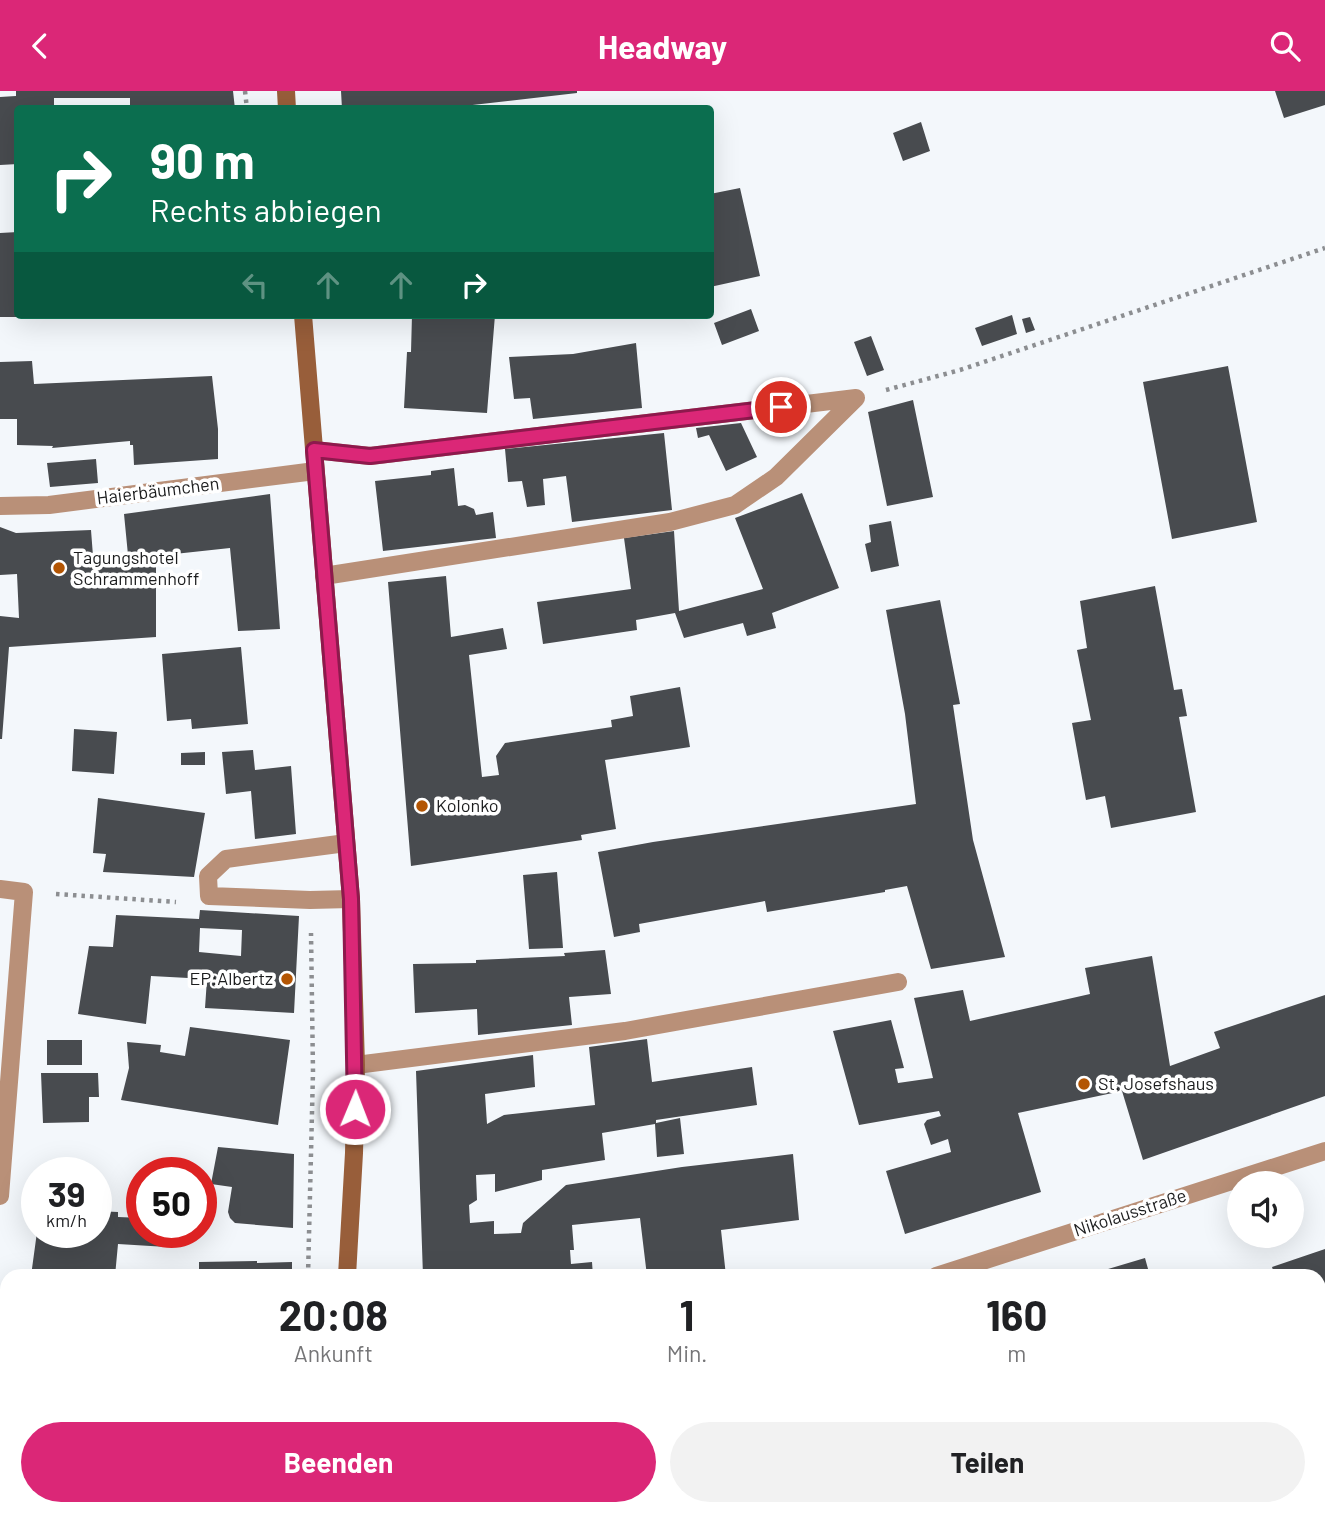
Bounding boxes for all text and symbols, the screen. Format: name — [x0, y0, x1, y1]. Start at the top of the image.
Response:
icon: back — [21, 27, 59, 65]
text: Headway — [598, 27, 727, 65]
icon: search — [1266, 27, 1304, 65]
text: 90 m — [150, 130, 255, 189]
icon: right — [35, 133, 126, 224]
text: Rechts abbiegen — [150, 190, 382, 228]
icon: left — [236, 266, 274, 304]
icon: ahead — [309, 266, 347, 304]
icon: ahead — [382, 266, 420, 304]
icon: right — [455, 266, 493, 304]
pin — [751, 377, 811, 437]
icon: arrive — [762, 388, 800, 426]
street label: Haierbäumchen — [95, 472, 220, 508]
place label: Tagungshotel Schrammenhoff — [73, 546, 199, 589]
marker: Tagungshotel Schrammenhoff — [51, 560, 67, 576]
place label: Kolonko — [436, 794, 499, 816]
marker: Kolonko — [414, 798, 430, 814]
place label: EP:Albertz — [190, 967, 273, 989]
marker: EP:Albertz — [279, 971, 295, 987]
position arrow — [318, 1072, 392, 1146]
place label: St. Josefshaus — [1098, 1072, 1214, 1094]
marker: St. Josefshaus — [1076, 1076, 1092, 1092]
speed limit sign: 50 — [126, 1157, 217, 1248]
map controls — [1227, 1171, 1304, 1248]
button: sound — [1227, 1171, 1304, 1248]
text: 39 — [48, 1172, 85, 1214]
street label: Nikolausstraße — [1071, 1183, 1189, 1241]
text: km/h — [46, 1209, 87, 1231]
text: 20:08 — [279, 1289, 388, 1339]
text: 1 — [680, 1289, 694, 1339]
text: 160 — [986, 1289, 1047, 1339]
text: Ankunft — [294, 1339, 373, 1367]
text: Min. — [667, 1339, 707, 1367]
text: m — [1007, 1339, 1026, 1367]
button: Beenden — [21, 1422, 656, 1502]
button: Teilen — [670, 1422, 1305, 1502]

